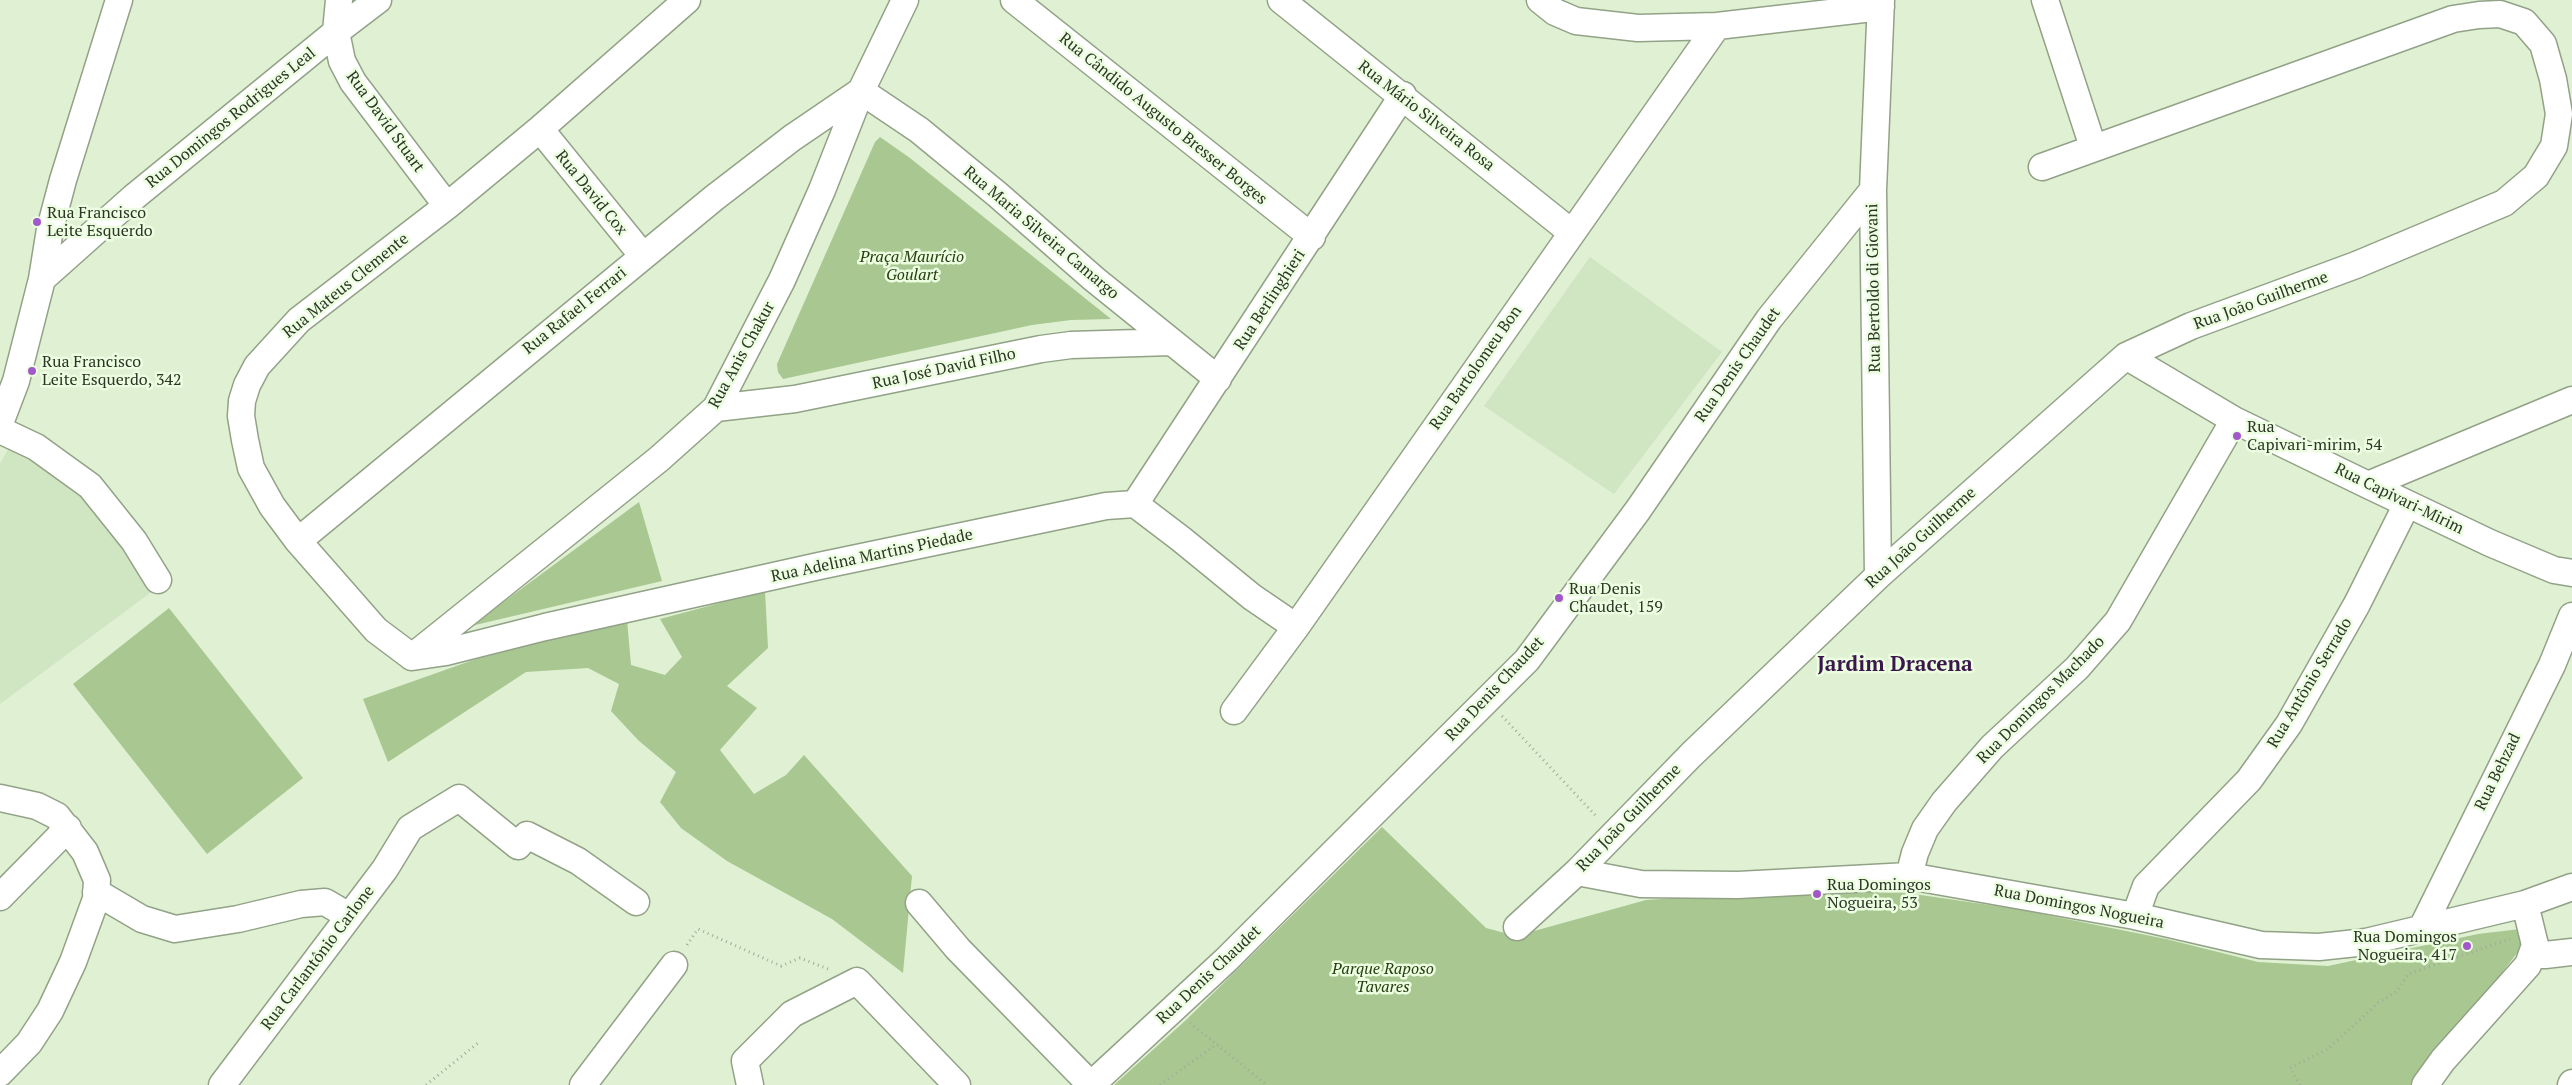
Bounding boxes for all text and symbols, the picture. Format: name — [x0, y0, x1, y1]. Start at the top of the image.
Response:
street label: Rua Cândido Augusto Bresser Borges — [1055, 29, 1271, 209]
street label: Rua Domingos Rodrigues Leal — [142, 44, 320, 192]
street label: Rua Mário Silveira Rosa — [1354, 57, 1498, 175]
street label: Rua David Stuart — [342, 68, 428, 176]
street label: Rua David Cox — [551, 147, 631, 239]
street label: Rua Maria Silveira Camargo — [959, 162, 1123, 304]
place label: Rua Francisco Leite Esquerdo — [47, 203, 153, 241]
street label: Rua Bertoldo di Giovani — [1863, 203, 1885, 373]
marker: Rua Francisco Leite Esquerdo — [31, 216, 43, 228]
street label: Rua Mateus Clemente — [279, 230, 413, 342]
street label: Rua Berlinghieri — [1230, 246, 1310, 354]
park label: Praça Maurício Goulart — [860, 247, 964, 285]
street label: Rua Rafael Ferrari — [519, 263, 631, 359]
street label: Rua João Guilherme — [2191, 268, 2331, 334]
street label: Rua Anis Chakur — [705, 298, 779, 412]
street label: Rua Bartolomeu Bon — [1426, 302, 1526, 434]
street label: Rua Denis Chaudet — [1691, 304, 1785, 426]
street label: Rua José David Filho — [871, 344, 1017, 394]
place label: Rua Francisco Leite Esquerdo, 342 — [42, 352, 182, 390]
marker: Rua Francisco Leite Esquerdo, 342 — [26, 365, 38, 377]
place label: Rua Capivari-mirim, 54 — [2247, 417, 2382, 455]
marker: Rua Capivari-mirim, 54 — [2231, 430, 2243, 442]
street label: Rua Capivari-Mirim — [2331, 459, 2467, 539]
street label: Rua João Guilherme — [1862, 483, 1980, 593]
street label: Rua Adelina Martins Piedade — [769, 525, 975, 587]
place label: Rua Denis Chaudet, 159 — [1569, 579, 1663, 617]
marker: Rua Denis Chaudet, 159 — [1553, 592, 1565, 604]
street label: Rua Antônio Serrado — [2264, 614, 2356, 752]
street label: Rua Domingos Machado — [1973, 632, 2109, 768]
street label: Rua Denis Chaudet — [1442, 633, 1548, 745]
district label: Jardim Dracena — [1817, 652, 1973, 678]
street label: Rua Behzad — [2471, 730, 2525, 814]
street label: Rua João Guilherme — [1573, 760, 1685, 876]
place label: Rua Domingos Nogueira, 53 — [1827, 875, 1931, 913]
street label: Rua Domingos Nogueira — [1992, 881, 2166, 933]
street label: Rua Carlantônio Carlone — [257, 882, 379, 1034]
marker: Rua Domingos Nogueira, 53 — [1811, 888, 1823, 900]
street label: Rua Denis Chaudet — [1153, 922, 1265, 1028]
place label: Rua Domingos Nogueira, 417 — [2353, 927, 2457, 965]
marker: Rua Domingos Nogueira, 417 — [2461, 940, 2473, 952]
park label: Parque Raposo Tavares — [1332, 959, 1434, 997]

